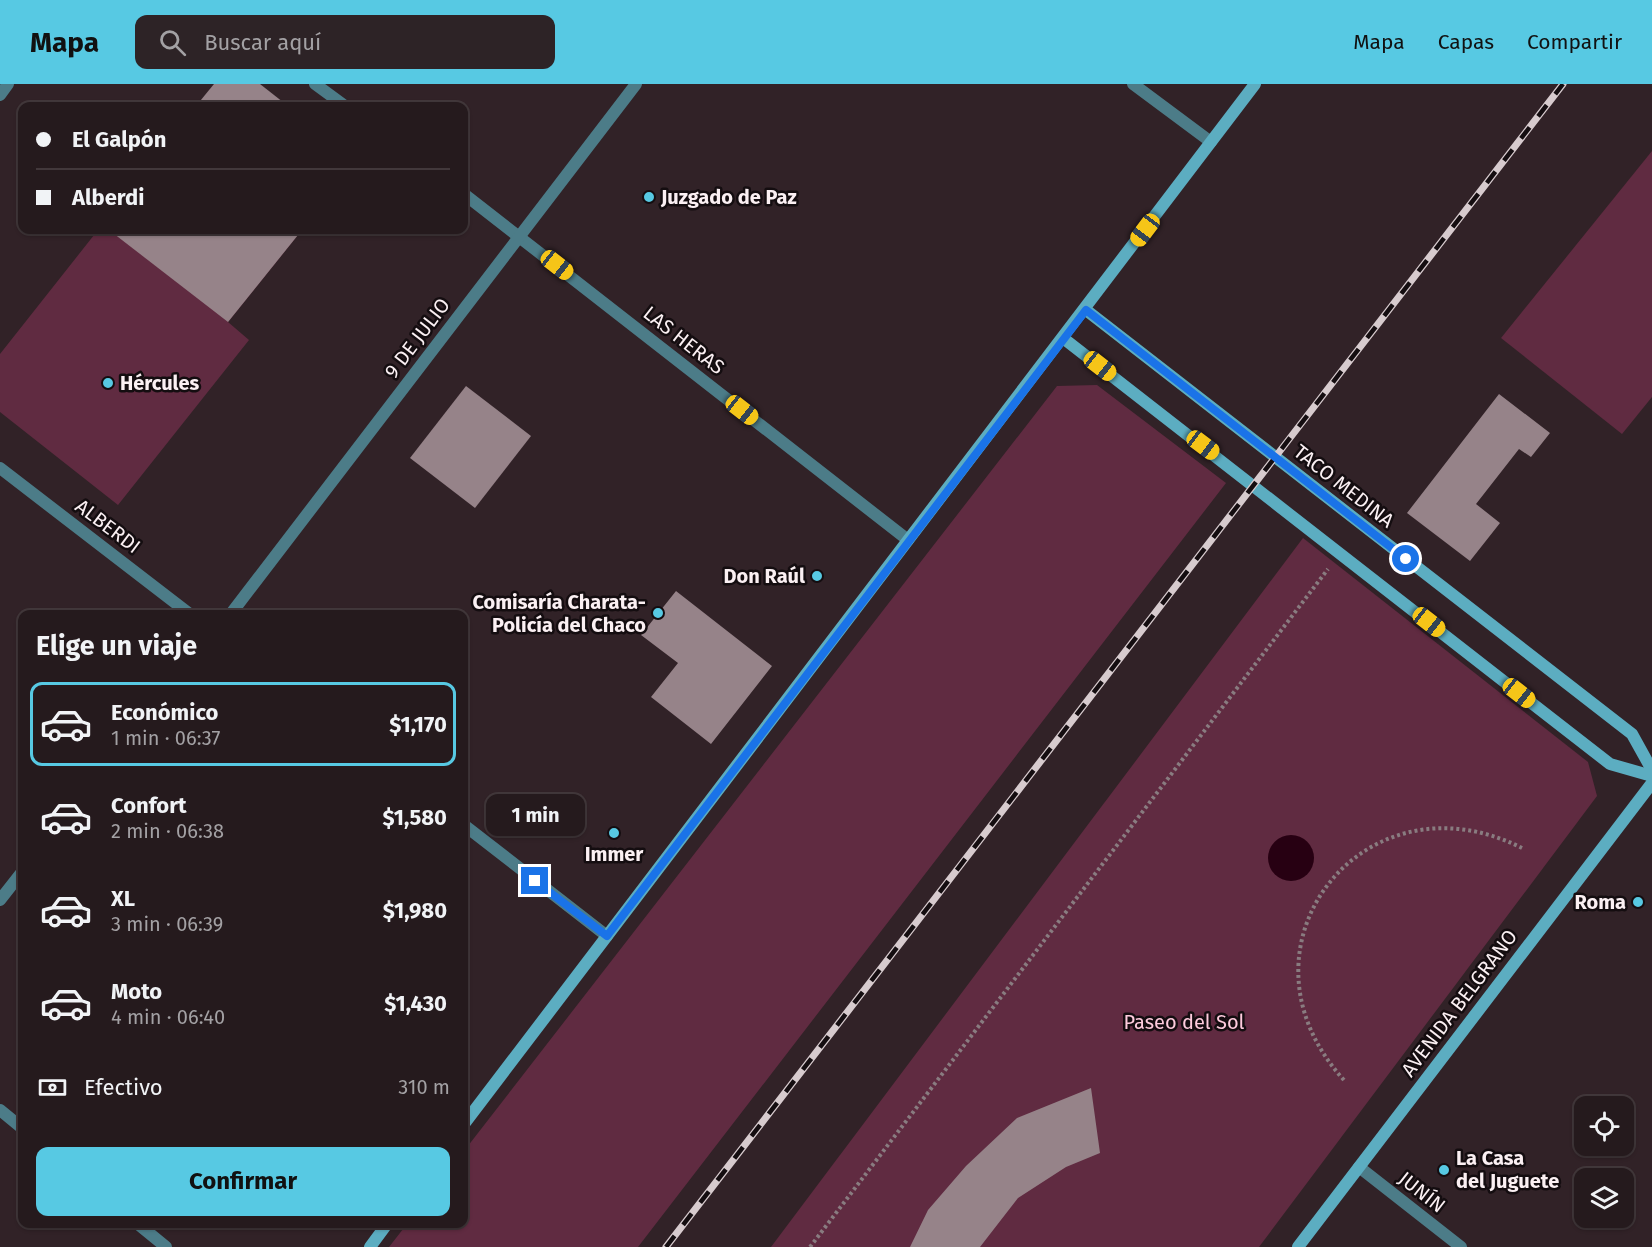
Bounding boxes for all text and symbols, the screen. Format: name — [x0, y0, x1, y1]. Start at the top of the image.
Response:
search box — [135, 15, 555, 69]
text: Mapa — [30, 26, 99, 59]
icon: search — [156, 26, 189, 59]
text: Buscar aquí — [204, 29, 321, 56]
text: Mapa — [1353, 29, 1405, 55]
text: Capas — [1438, 29, 1494, 55]
text: Compartir — [1527, 29, 1622, 55]
text: El Galpón — [72, 126, 166, 153]
text: Alberdi — [72, 184, 144, 211]
place label: Juzgado de Paz — [660, 185, 797, 209]
marker: Juzgado de Paz — [642, 190, 656, 204]
car — [1127, 210, 1163, 250]
car — [537, 247, 577, 283]
street label: 9 DE JULIO — [379, 293, 455, 383]
street label: LAS HERAS — [639, 301, 729, 379]
car — [1080, 348, 1120, 384]
place label: Hércules — [120, 371, 199, 395]
marker: Hércules — [101, 376, 115, 390]
car — [722, 392, 762, 428]
car — [1183, 427, 1223, 463]
street label: TACO MEDINA — [1289, 439, 1399, 533]
street label: ALBERDI — [71, 494, 145, 558]
route start — [1392, 545, 1419, 572]
place label: Don Raúl — [724, 564, 805, 588]
marker: Don Raúl — [810, 569, 824, 583]
place label: Comisaría Charata- Policía del Chaco — [472, 590, 646, 637]
car — [1409, 604, 1449, 640]
marker: Comisaría Charata- Policía del Chaco — [651, 606, 665, 620]
text: Elige un viaje — [36, 630, 197, 662]
car — [1499, 675, 1539, 711]
icon: car — [39, 697, 93, 751]
text: Económico — [111, 699, 218, 726]
text: $1,170 — [389, 711, 447, 738]
text: 1 min · 06:37 — [111, 726, 220, 750]
icon: car — [39, 790, 93, 844]
text: Confort — [111, 792, 187, 819]
callout: 1 min — [486, 794, 584, 836]
text: 1 min — [511, 803, 560, 827]
text: $1,580 — [383, 804, 447, 831]
text: 2 min · 06:38 — [111, 819, 224, 843]
marker: Immer — [607, 826, 621, 840]
place label: Immer — [585, 842, 644, 866]
route end — [521, 867, 548, 894]
icon: car — [39, 883, 93, 937]
text: XL — [111, 885, 135, 912]
place label: Roma — [1574, 890, 1626, 914]
marker: Roma — [1631, 895, 1645, 909]
text: $1,980 — [383, 897, 447, 924]
text: 3 min · 06:39 — [111, 912, 223, 936]
street label: AVENIDA BELGRANO — [1396, 925, 1522, 1081]
icon: car — [39, 976, 93, 1030]
text: Moto — [111, 978, 162, 1005]
text: $1,430 — [384, 990, 447, 1017]
text: 4 min · 06:40 — [111, 1005, 225, 1029]
park label: Paseo del Sol — [1124, 1010, 1245, 1034]
icon: cash — [36, 1071, 69, 1104]
text: Efectivo — [84, 1074, 163, 1101]
text: 310 m — [398, 1075, 450, 1099]
map controls — [1574, 1096, 1634, 1228]
button: locate — [1574, 1096, 1634, 1156]
place label: La Casa del Juguete — [1456, 1146, 1559, 1193]
button: Confirmar — [36, 1147, 450, 1216]
marker: La Casa del Juguete — [1437, 1163, 1451, 1177]
street label: JUNÍN — [1394, 1166, 1450, 1218]
button: layers — [1574, 1168, 1634, 1228]

